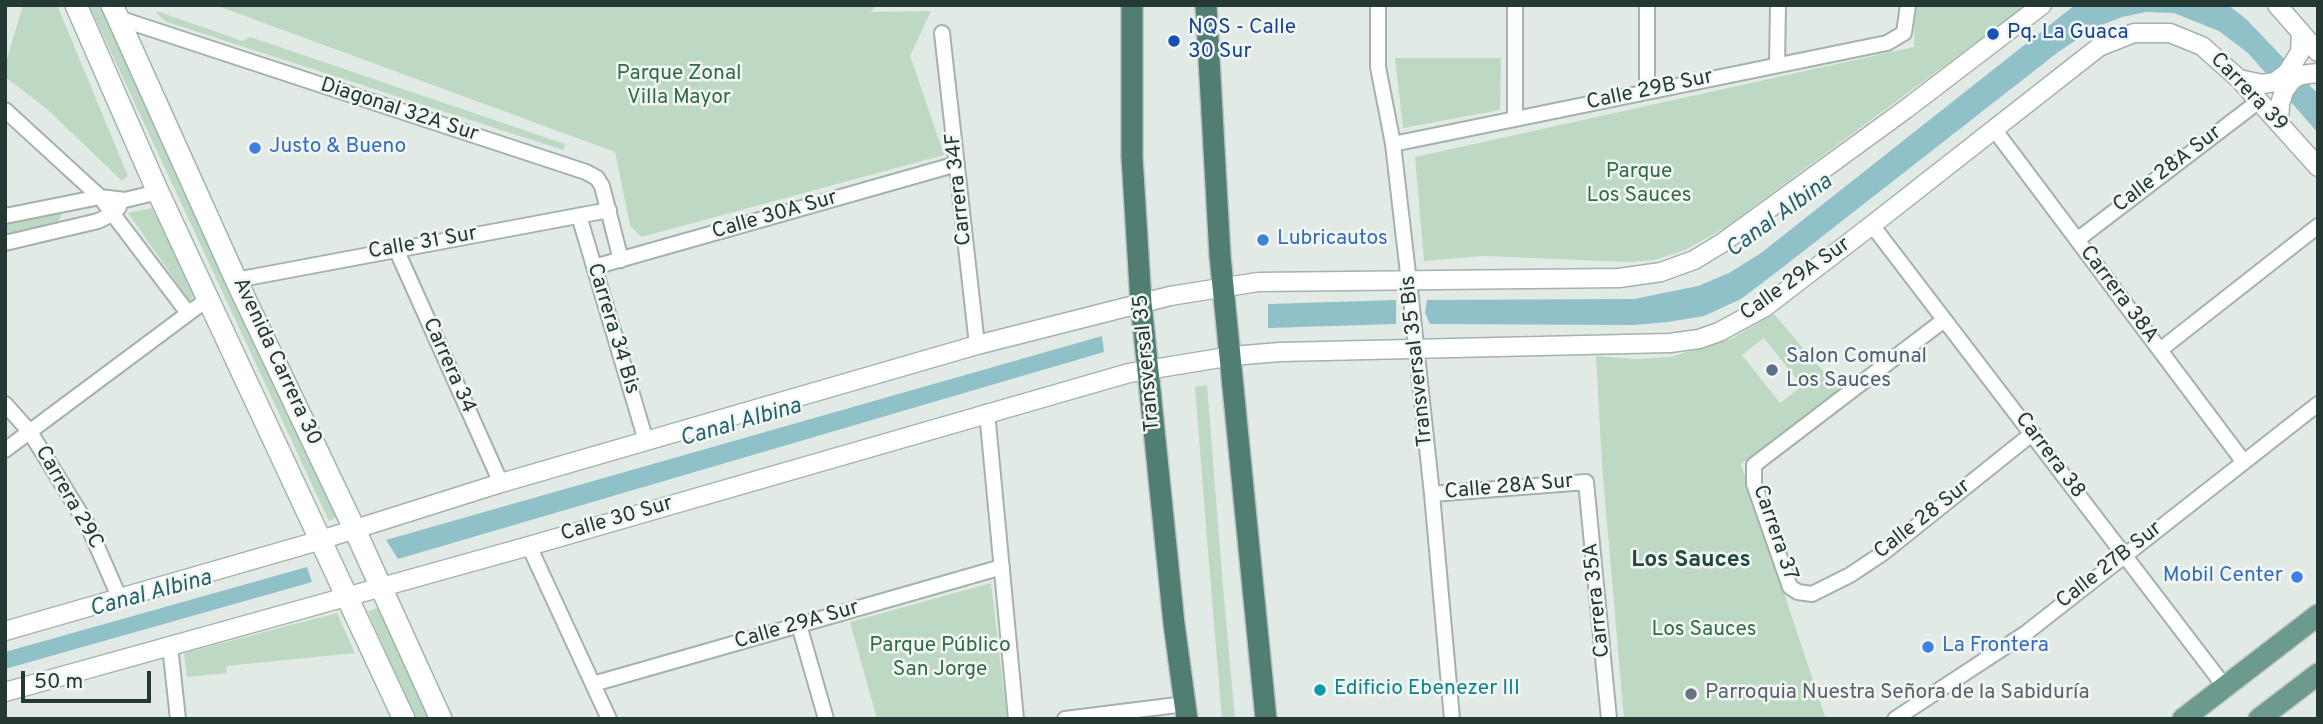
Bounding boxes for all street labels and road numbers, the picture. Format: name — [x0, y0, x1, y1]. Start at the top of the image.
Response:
street label: Carrera 39 — [2204, 48, 2292, 138]
street label: Calle 29B Sur — [1584, 65, 1716, 117]
street label: Diagonal 32A Sur — [317, 74, 481, 148]
street label: Calle 28A Sur — [2109, 121, 2227, 219]
street label: Carrera 34F — [942, 131, 978, 247]
street label: Calle 30A Sur — [709, 186, 841, 246]
street label: Calle 31 Sur — [367, 222, 479, 266]
street label: Calle 29A Sur — [1736, 233, 1856, 327]
street label: Carrera 38A — [2073, 241, 2163, 349]
street label: Carrera 34 Bis — [580, 261, 644, 397]
street label: Avenida Carrera 30 — [226, 274, 326, 450]
street label: Transversal 35 Bis — [1397, 274, 1439, 448]
street label: Transversal 35 — [1129, 293, 1167, 433]
street label: Carrera 34 — [416, 314, 480, 418]
street label: Carrera 38 — [2008, 408, 2090, 504]
street label: Carrera 29C — [28, 442, 108, 554]
street label: Calle 28A Sur — [1444, 470, 1574, 506]
street label: Calle 28 Sur — [1870, 475, 1976, 565]
street label: Carrera 37 — [1746, 482, 1802, 584]
street label: Calle 30 Sur — [558, 492, 676, 548]
street label: Calle 27B Sur — [2052, 517, 2168, 615]
street label: Carrera 35A — [1579, 541, 1617, 659]
street label: Calle 29A Sur — [732, 596, 862, 656]

